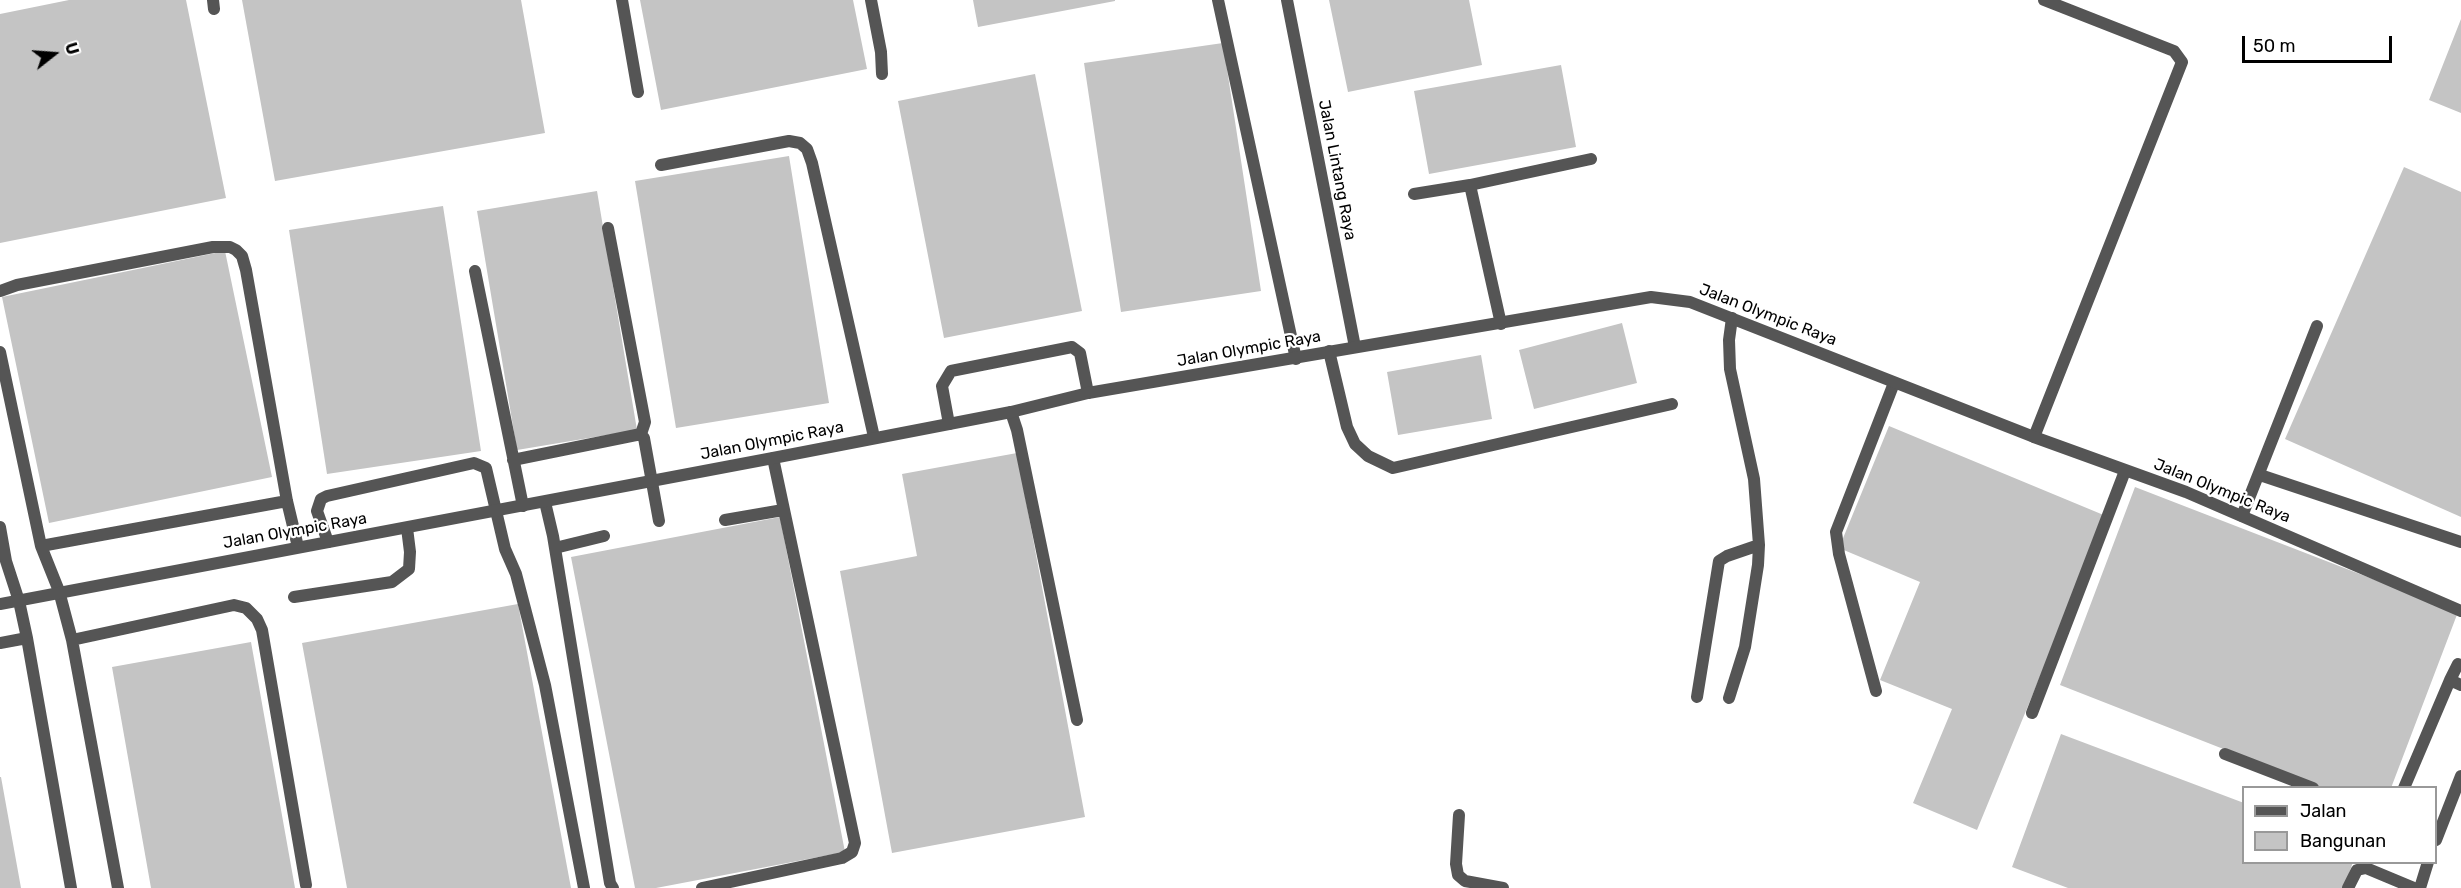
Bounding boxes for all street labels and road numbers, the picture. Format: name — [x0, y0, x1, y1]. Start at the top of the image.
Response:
street label: Jalan Lintang Raya — [1314, 98, 1360, 242]
street label: Jalan Olympic Raya — [1697, 280, 1839, 350]
street label: Jalan Olympic Raya — [1176, 327, 1322, 371]
street label: Jalan Olympic Raya — [699, 418, 845, 464]
street label: Jalan Olympic Raya — [2151, 455, 2293, 527]
street label: Jalan Olympic Raya — [222, 509, 368, 553]

